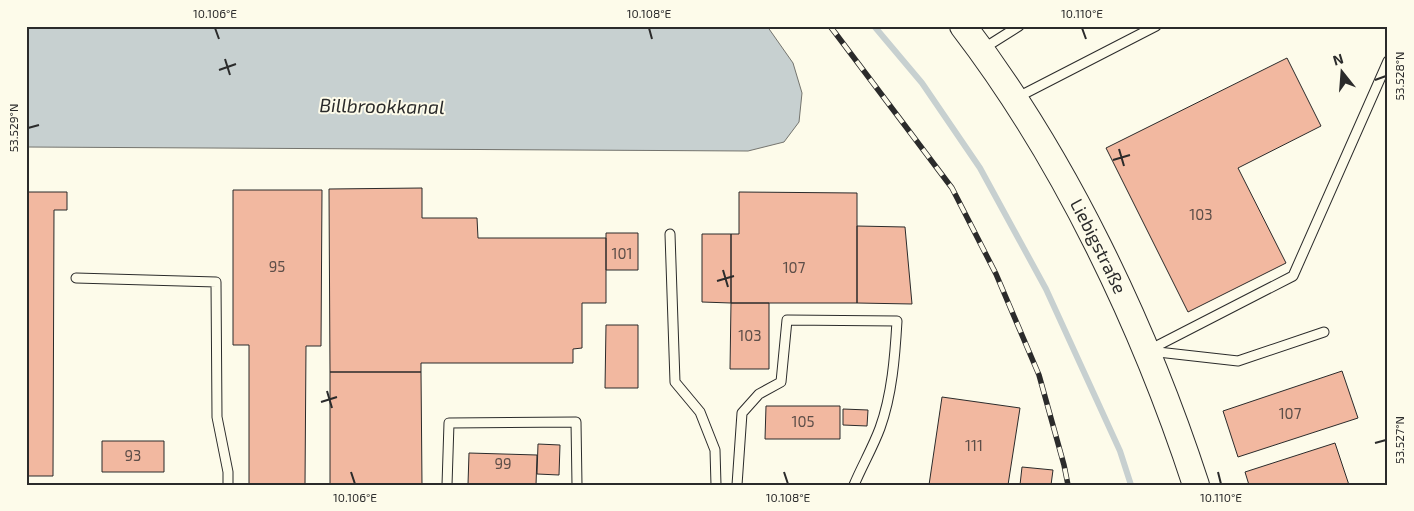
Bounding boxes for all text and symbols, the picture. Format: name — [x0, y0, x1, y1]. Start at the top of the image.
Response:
text: 10.106°E — [193, 6, 237, 20]
text: 10.108°E — [627, 6, 672, 20]
text: 10.110°E — [1061, 6, 1103, 20]
north arrow — [1316, 48, 1366, 98]
text: N — [1331, 49, 1345, 69]
text: 53.528°N — [1392, 51, 1406, 101]
water label: Billbrookkanal — [319, 93, 445, 118]
text: 53.529°N — [6, 104, 20, 152]
street label: Liebigstraße — [1066, 195, 1132, 297]
house number: 103 — [1189, 205, 1213, 223]
house number: 101 — [612, 244, 633, 262]
house number: 95 — [269, 257, 285, 275]
house number: 107 — [783, 258, 806, 276]
house number: 103 — [738, 326, 762, 344]
house number: 107 — [1279, 404, 1302, 422]
house number: 105 — [791, 412, 815, 430]
text: 53.527°N — [1392, 416, 1406, 464]
house number: 111 — [965, 436, 983, 454]
house number: 93 — [125, 446, 141, 464]
house number: 99 — [494, 454, 512, 472]
text: 10.106°E — [333, 490, 377, 504]
text: 10.108°E — [766, 490, 811, 504]
text: 10.110°E — [1200, 490, 1242, 504]

